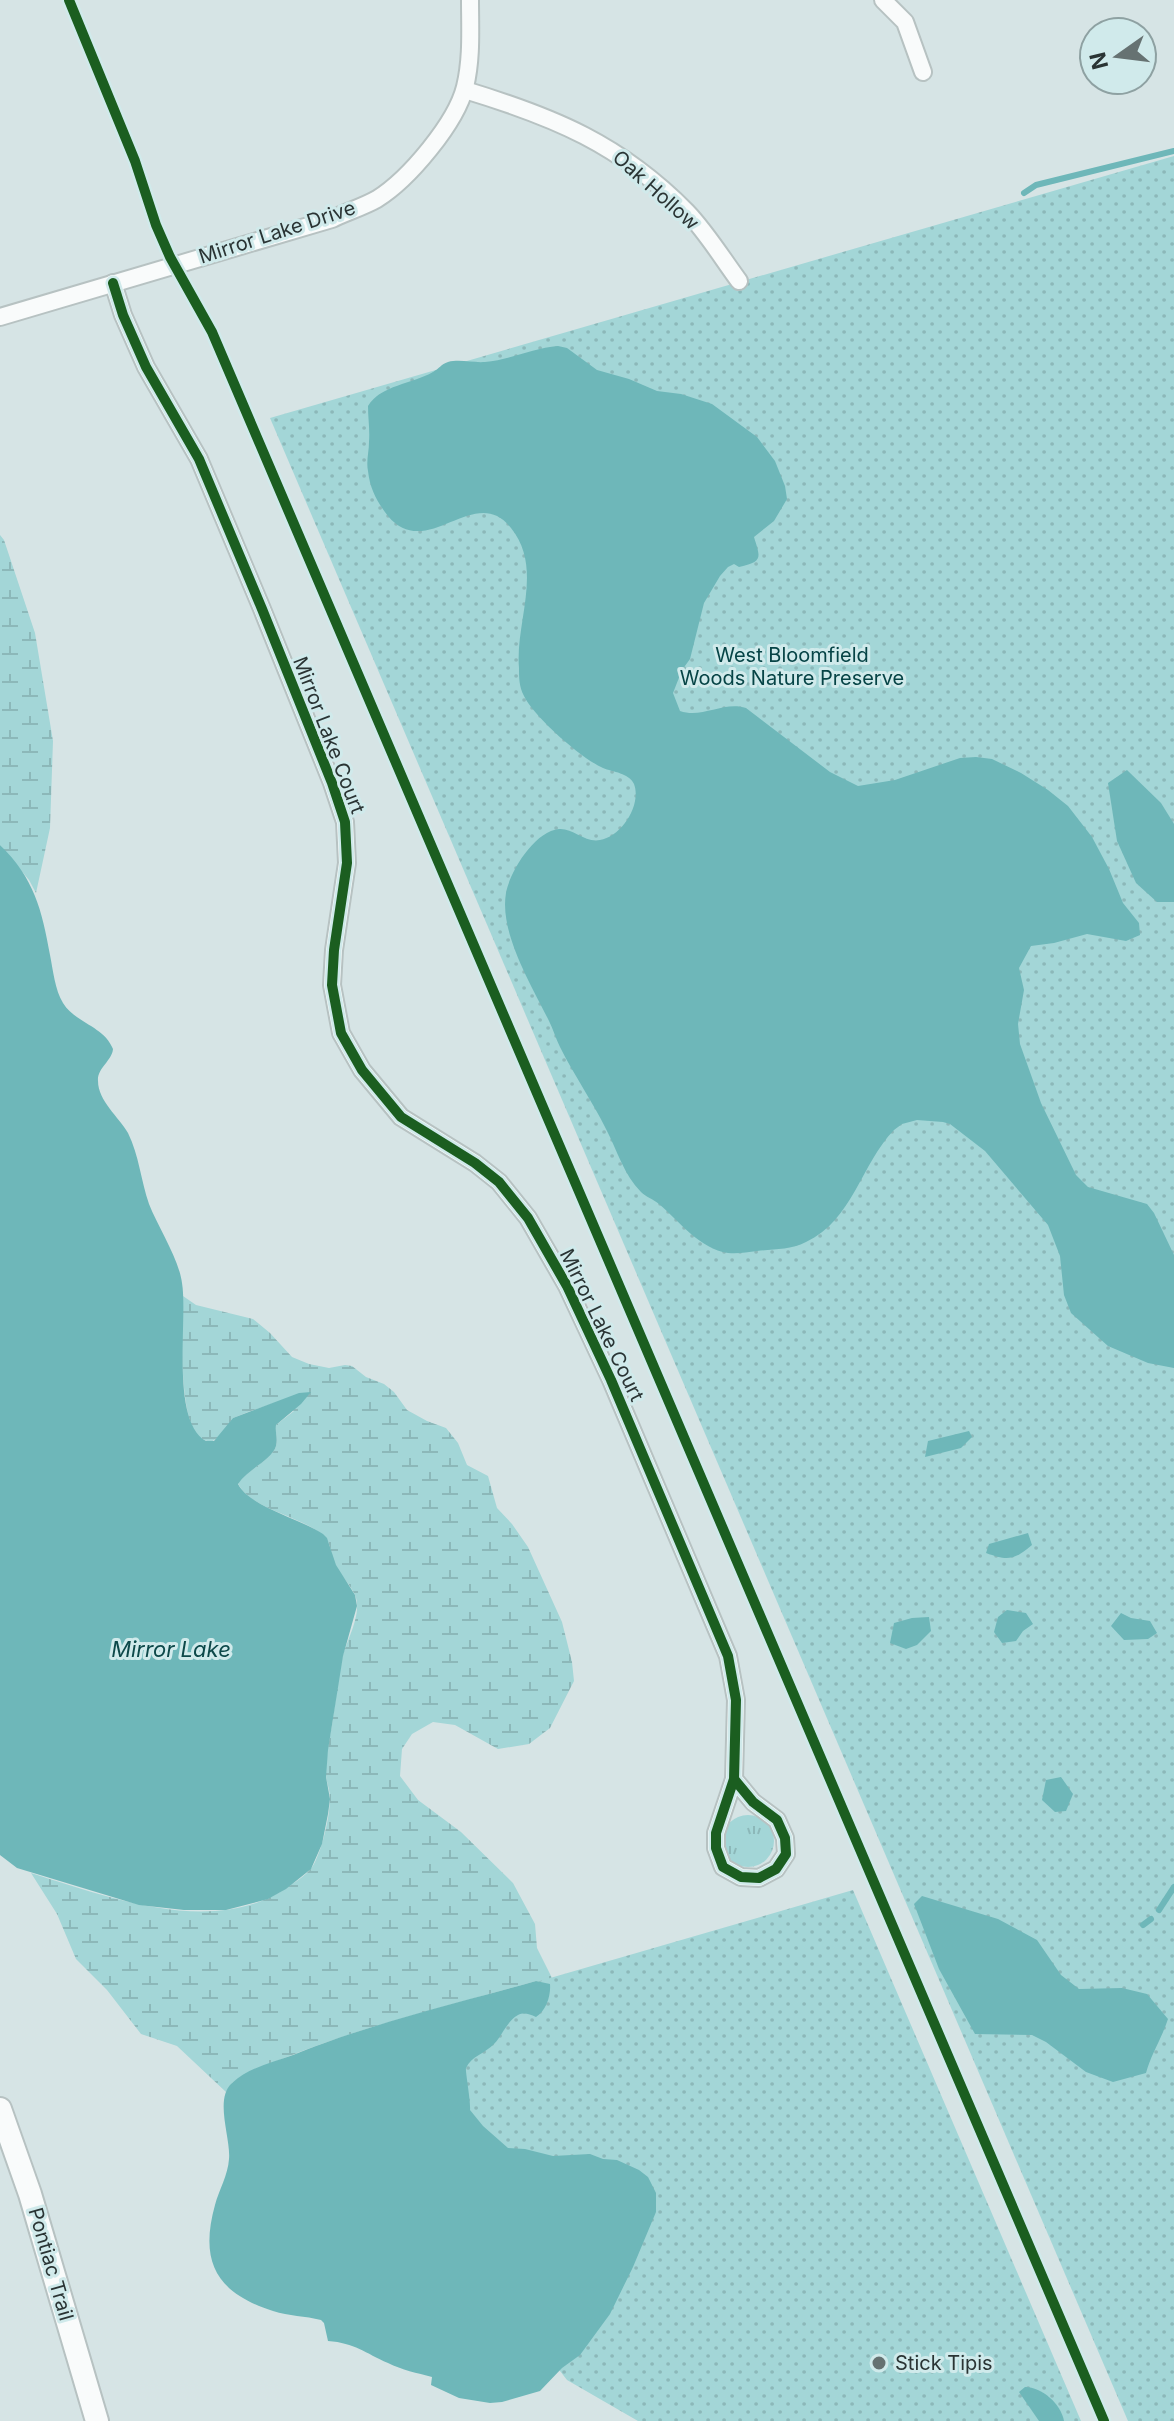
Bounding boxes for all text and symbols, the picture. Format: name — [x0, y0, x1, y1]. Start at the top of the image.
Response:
north arrow — [1078, 16, 1158, 96]
text: N — [1084, 50, 1113, 72]
street label: Oak Hollow — [608, 145, 704, 235]
street label: Mirror Lake Drive — [196, 195, 358, 269]
park label: West Bloomfield Woods Nature Preserve — [680, 643, 904, 690]
street label: Mirror Lake Court — [288, 653, 370, 817]
street label: Mirror Lake Court — [555, 1245, 649, 1405]
water label: Mirror Lake — [111, 1636, 231, 1662]
street label: Pontiac Trail — [23, 2205, 79, 2323]
place label: Stick Tipis — [895, 2351, 993, 2375]
marker: Stick Tipis — [870, 2354, 888, 2372]

